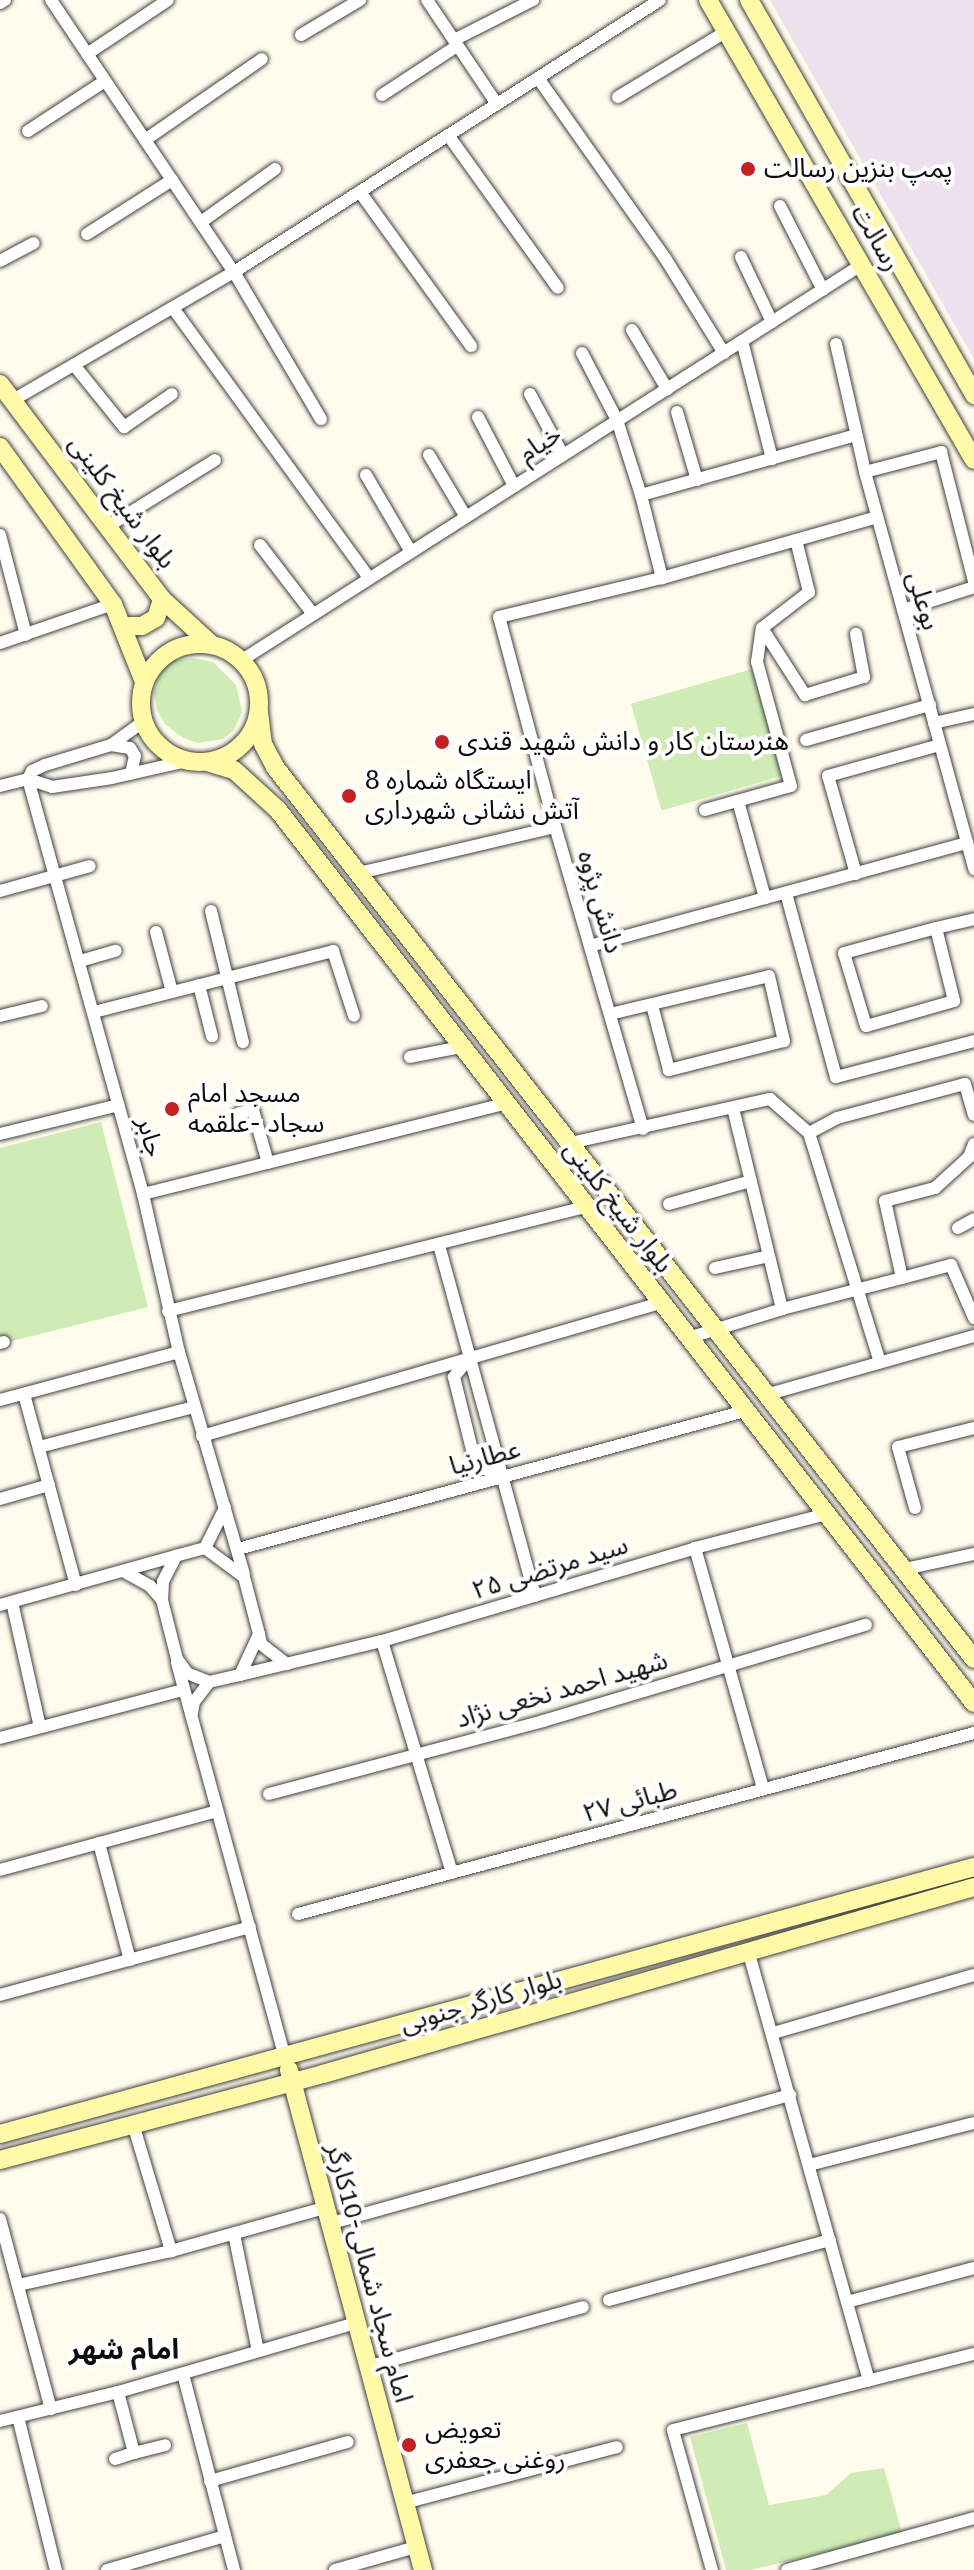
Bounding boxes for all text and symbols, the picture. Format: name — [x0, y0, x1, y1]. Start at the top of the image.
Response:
place label: پمپ بنزین رسالت — [764, 153, 952, 185]
marker: پمپ بنزین رسالت — [739, 160, 757, 178]
street label: رسالت — [845, 199, 907, 277]
street label: خیام — [513, 419, 567, 469]
street label: بلوار شیخ کلینی — [62, 429, 182, 575]
street label: بوعلی — [900, 568, 946, 634]
place label: هنرستان کار و دانش شهید قندی — [458, 726, 789, 758]
marker: هنرستان کار و دانش شهید قندی — [433, 733, 451, 751]
place label: ایستگاه شماره 8 آتش نشانی شهرداری — [365, 765, 579, 826]
marker: ایستگاه شماره 8 آتش نشانی شهرداری — [340, 787, 358, 805]
street label: دانش پژوه — [570, 847, 630, 957]
place label: مسجد امام سجاد -علقمه — [188, 1078, 324, 1140]
marker: مسجد امام سجاد -علقمه — [163, 1100, 181, 1118]
street label: جابر — [130, 1114, 170, 1160]
street label: بلوار شیخ کلینی — [557, 1135, 679, 1279]
street label: عطارنیا — [446, 1434, 524, 1482]
street label: ۲۵ سید مرتضی — [468, 1529, 632, 1607]
street label: شهید احمد نخعی نژاد — [453, 1645, 671, 1735]
street label: طبائی ۲۷ — [579, 1774, 681, 1830]
street label: بلوار کارگر جنوبی — [397, 1964, 565, 2040]
street label: امام سجاد شمالی-10کارگر — [319, 2140, 419, 2406]
district label: امام شهر — [69, 2333, 179, 2367]
place label: تعویض روغنی جعفری — [425, 2414, 566, 2476]
marker: تعویض روغنی جعفری — [400, 2436, 418, 2454]

